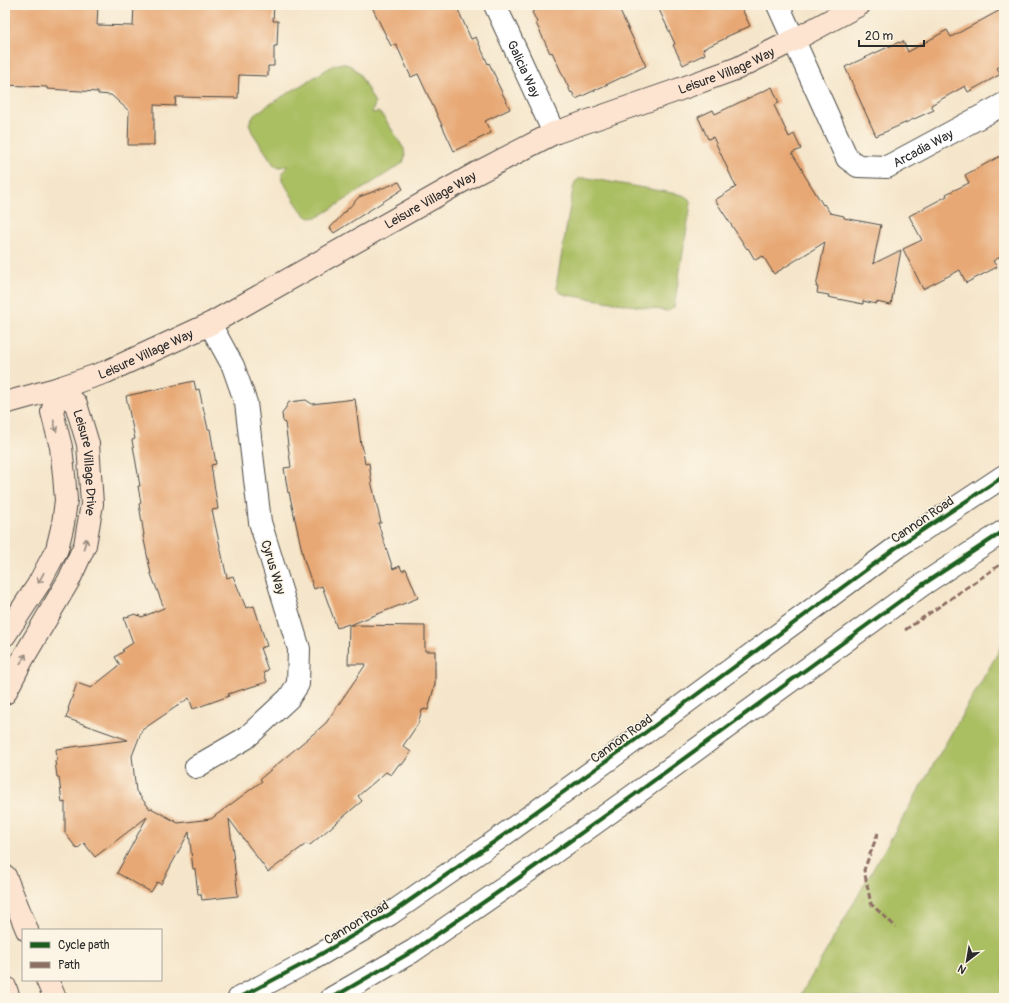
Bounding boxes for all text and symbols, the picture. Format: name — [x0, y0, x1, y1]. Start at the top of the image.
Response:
scale bar — [859, 22, 924, 48]
text: 20 m — [865, 29, 894, 44]
street label: Galicia Way — [503, 38, 544, 100]
street label: Leisure Village Way — [676, 44, 778, 98]
street label: Arcadia Way — [890, 126, 956, 171]
street label: Leisure Village Way — [382, 168, 479, 233]
street label: Leisure Village Way — [96, 326, 196, 383]
street label: Leisure Village Drive — [69, 408, 99, 517]
one-way arrow — [52, 419, 60, 432]
street label: Cannon Road — [888, 493, 957, 547]
one-way arrow — [81, 538, 89, 551]
street label: Cyrus Way — [257, 538, 289, 597]
one-way arrow — [37, 572, 44, 584]
one-way arrow — [20, 653, 28, 665]
street label: Cannon Road — [588, 711, 656, 767]
street label: Cannon Road — [321, 897, 392, 948]
legend — [22, 929, 162, 981]
text: Cycle path — [58, 938, 110, 953]
north arrow — [947, 941, 987, 981]
text: Path — [58, 958, 80, 973]
text: N — [955, 961, 969, 977]

